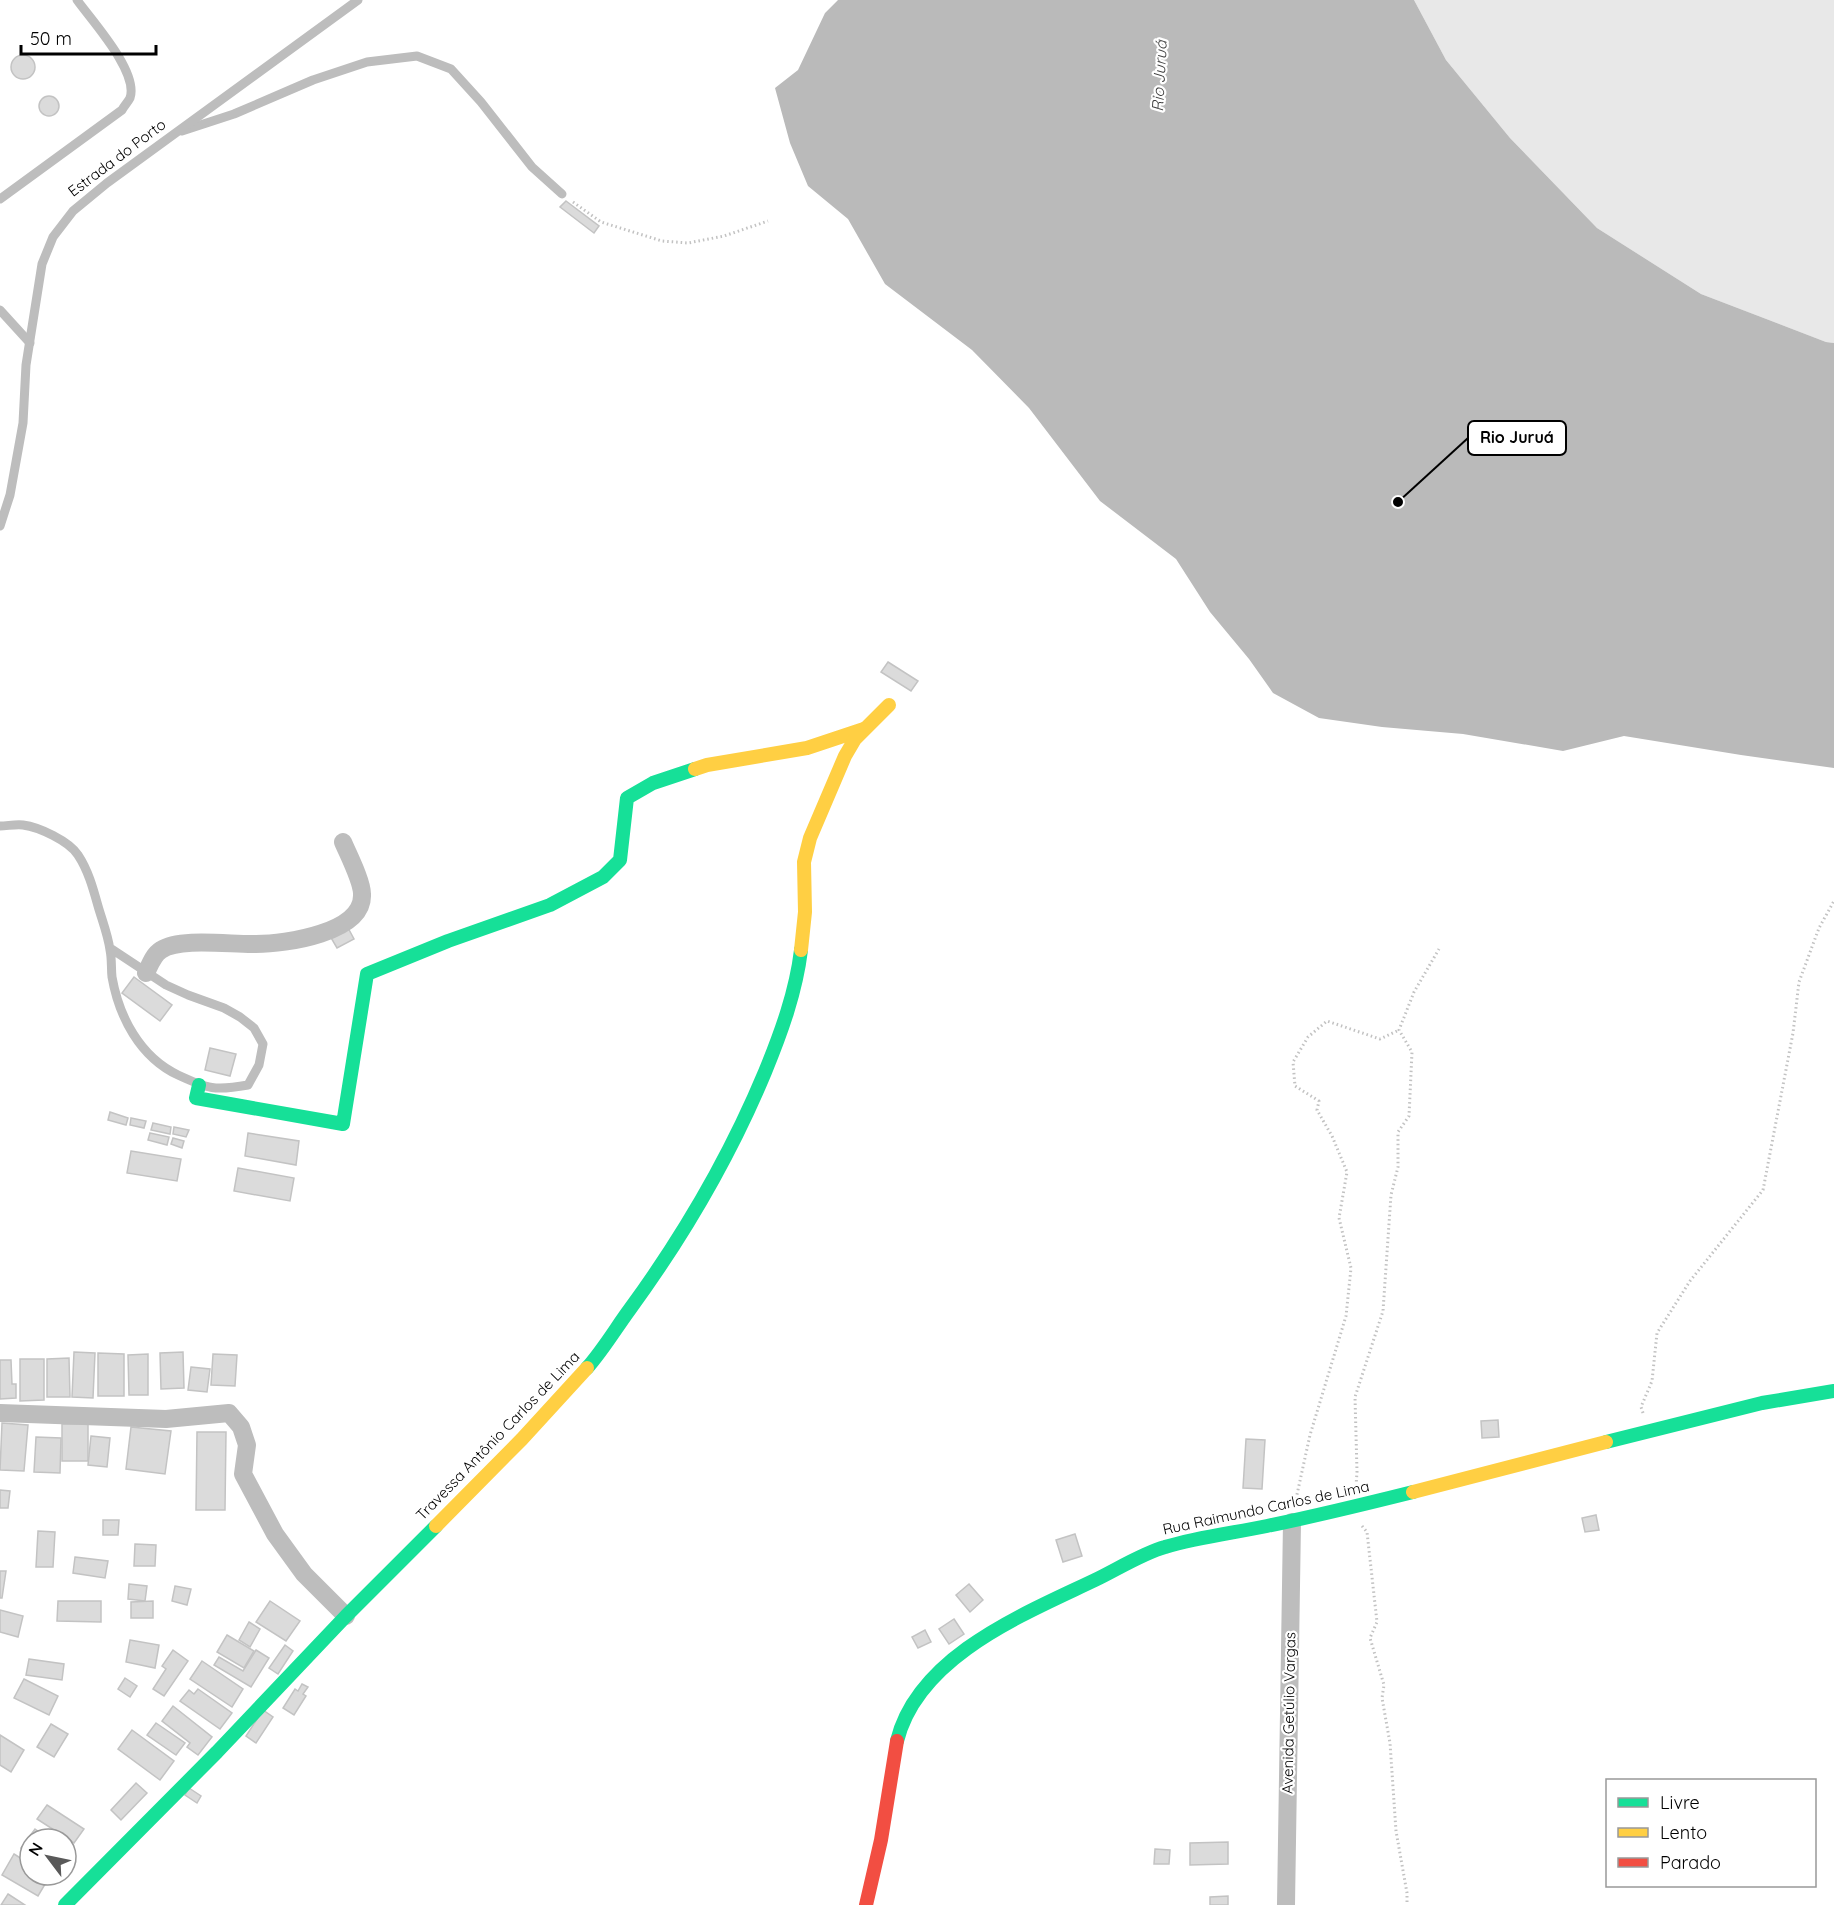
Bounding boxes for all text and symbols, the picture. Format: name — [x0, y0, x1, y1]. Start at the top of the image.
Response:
scale bar — [21, 18, 156, 56]
text: 50 m — [30, 27, 72, 50]
water label: Rio Juruá — [1147, 39, 1171, 112]
street label: Estrada do Porto — [64, 115, 169, 201]
callout: Rio Juruá — [1468, 421, 1566, 455]
text: Rio Juruá — [1480, 427, 1554, 447]
street label: Travessa Antônio Carlos de Lima — [412, 1347, 584, 1524]
street label: Rua Raimundo Carlos de Lima — [1161, 1476, 1371, 1539]
street label: Avenida Getúlio Vargas — [1278, 1632, 1299, 1794]
legend — [1606, 1779, 1816, 1887]
text: Livre — [1660, 1791, 1700, 1814]
text: Lento — [1660, 1821, 1707, 1844]
north arrow — [18, 1827, 78, 1887]
text: N — [24, 1839, 47, 1859]
text: Parado — [1660, 1851, 1721, 1874]

